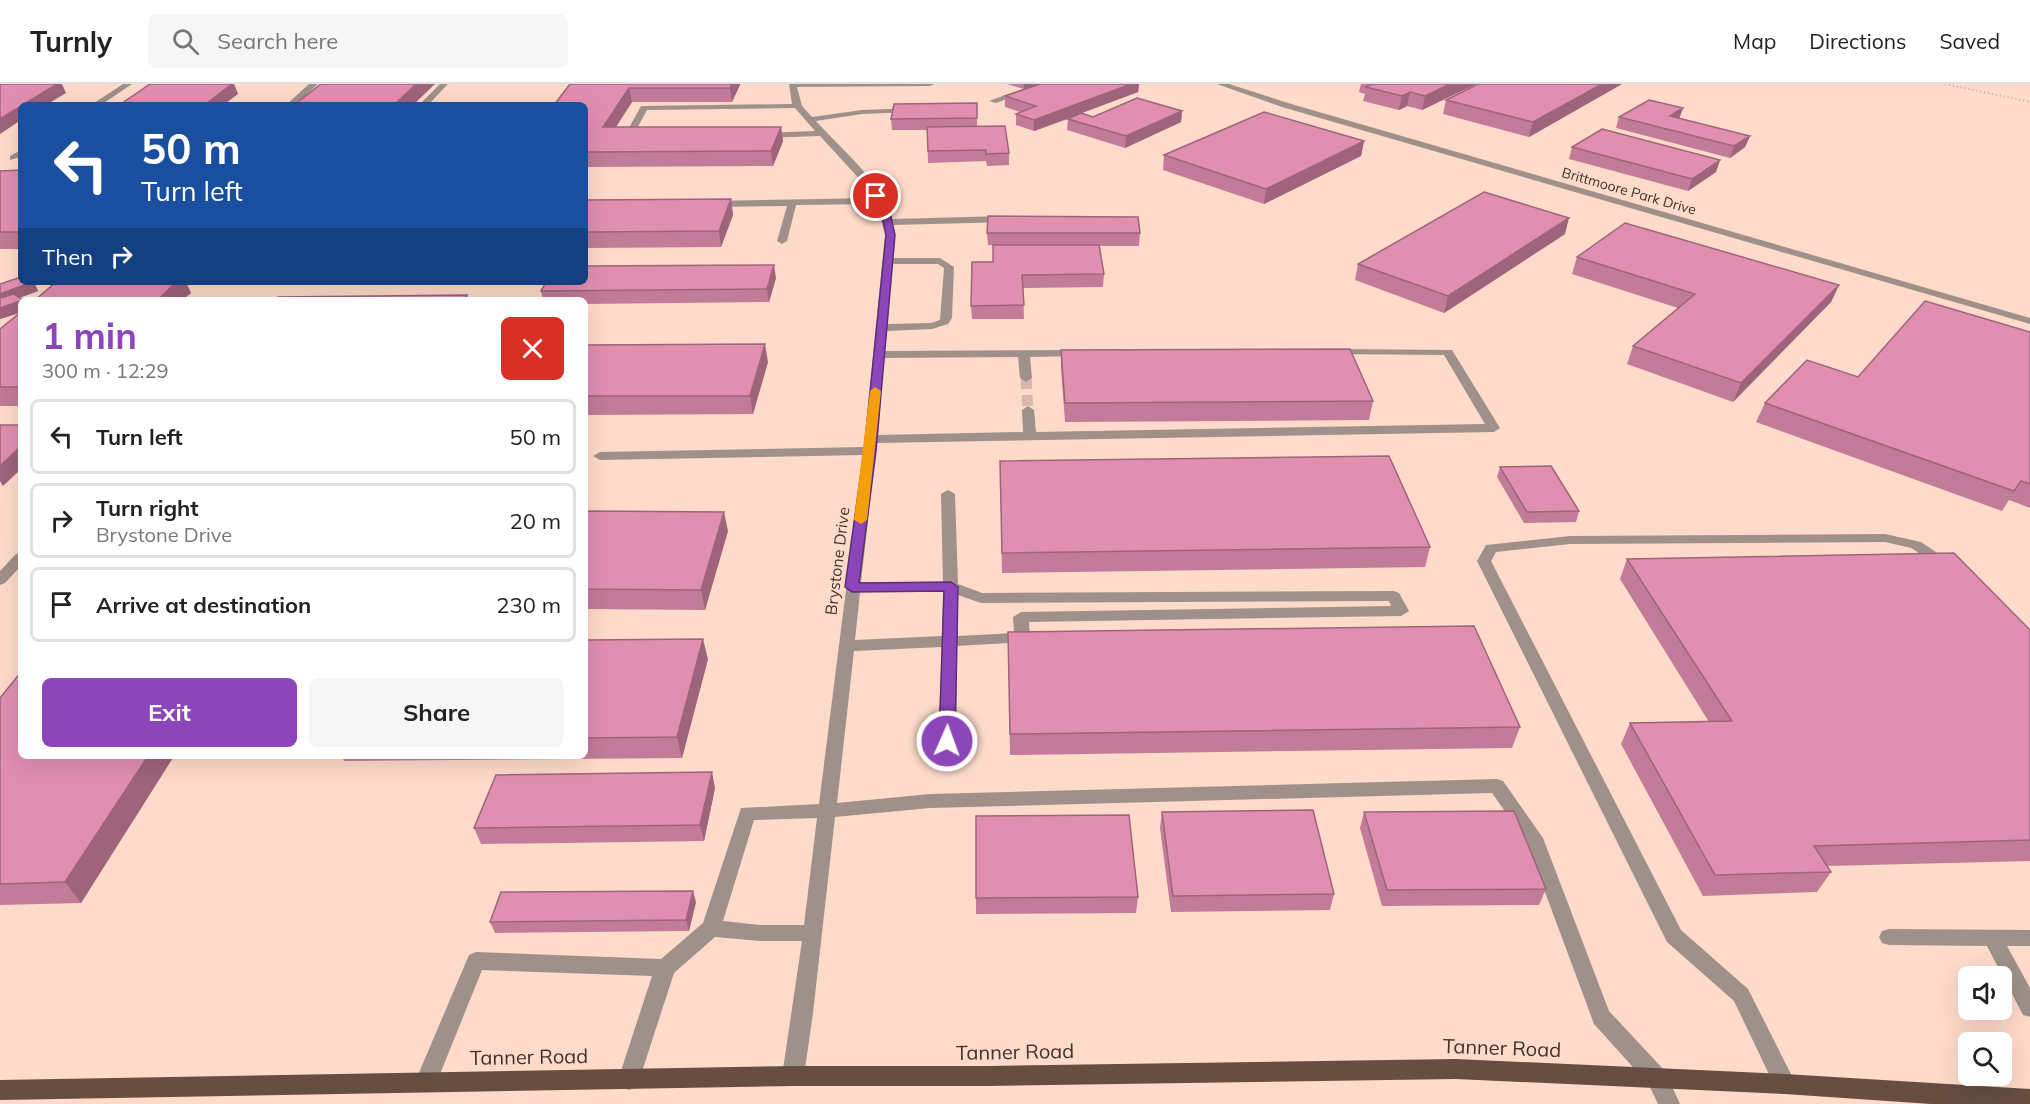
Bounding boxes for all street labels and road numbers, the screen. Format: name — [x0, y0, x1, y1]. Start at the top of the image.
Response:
street label: Brittmoore Park Drive — [1560, 163, 1698, 219]
street label: Brystone Drive — [820, 506, 854, 616]
street label: Tanner Road — [1442, 1033, 1562, 1062]
street label: Tanner Road — [956, 1038, 1074, 1065]
street label: Tanner Road — [470, 1043, 588, 1070]

